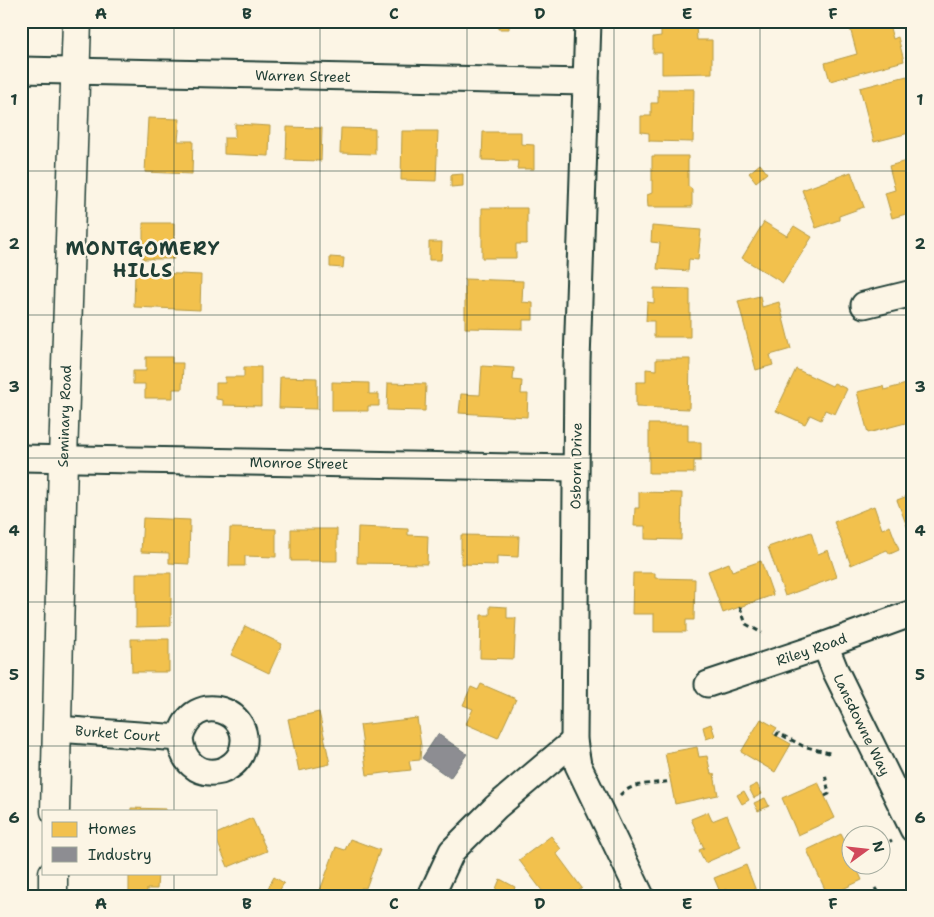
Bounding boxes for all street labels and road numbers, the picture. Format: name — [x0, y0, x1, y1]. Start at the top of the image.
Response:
street label: Warren Street — [255, 66, 351, 86]
street label: Seminary Road — [54, 365, 75, 468]
street label: Osborn Drive — [566, 422, 586, 510]
street label: Monroe Street — [250, 453, 348, 473]
street label: Riley Road — [774, 629, 849, 670]
street label: Lansdowne Way — [829, 671, 894, 779]
street label: Burket Court — [74, 721, 161, 746]

